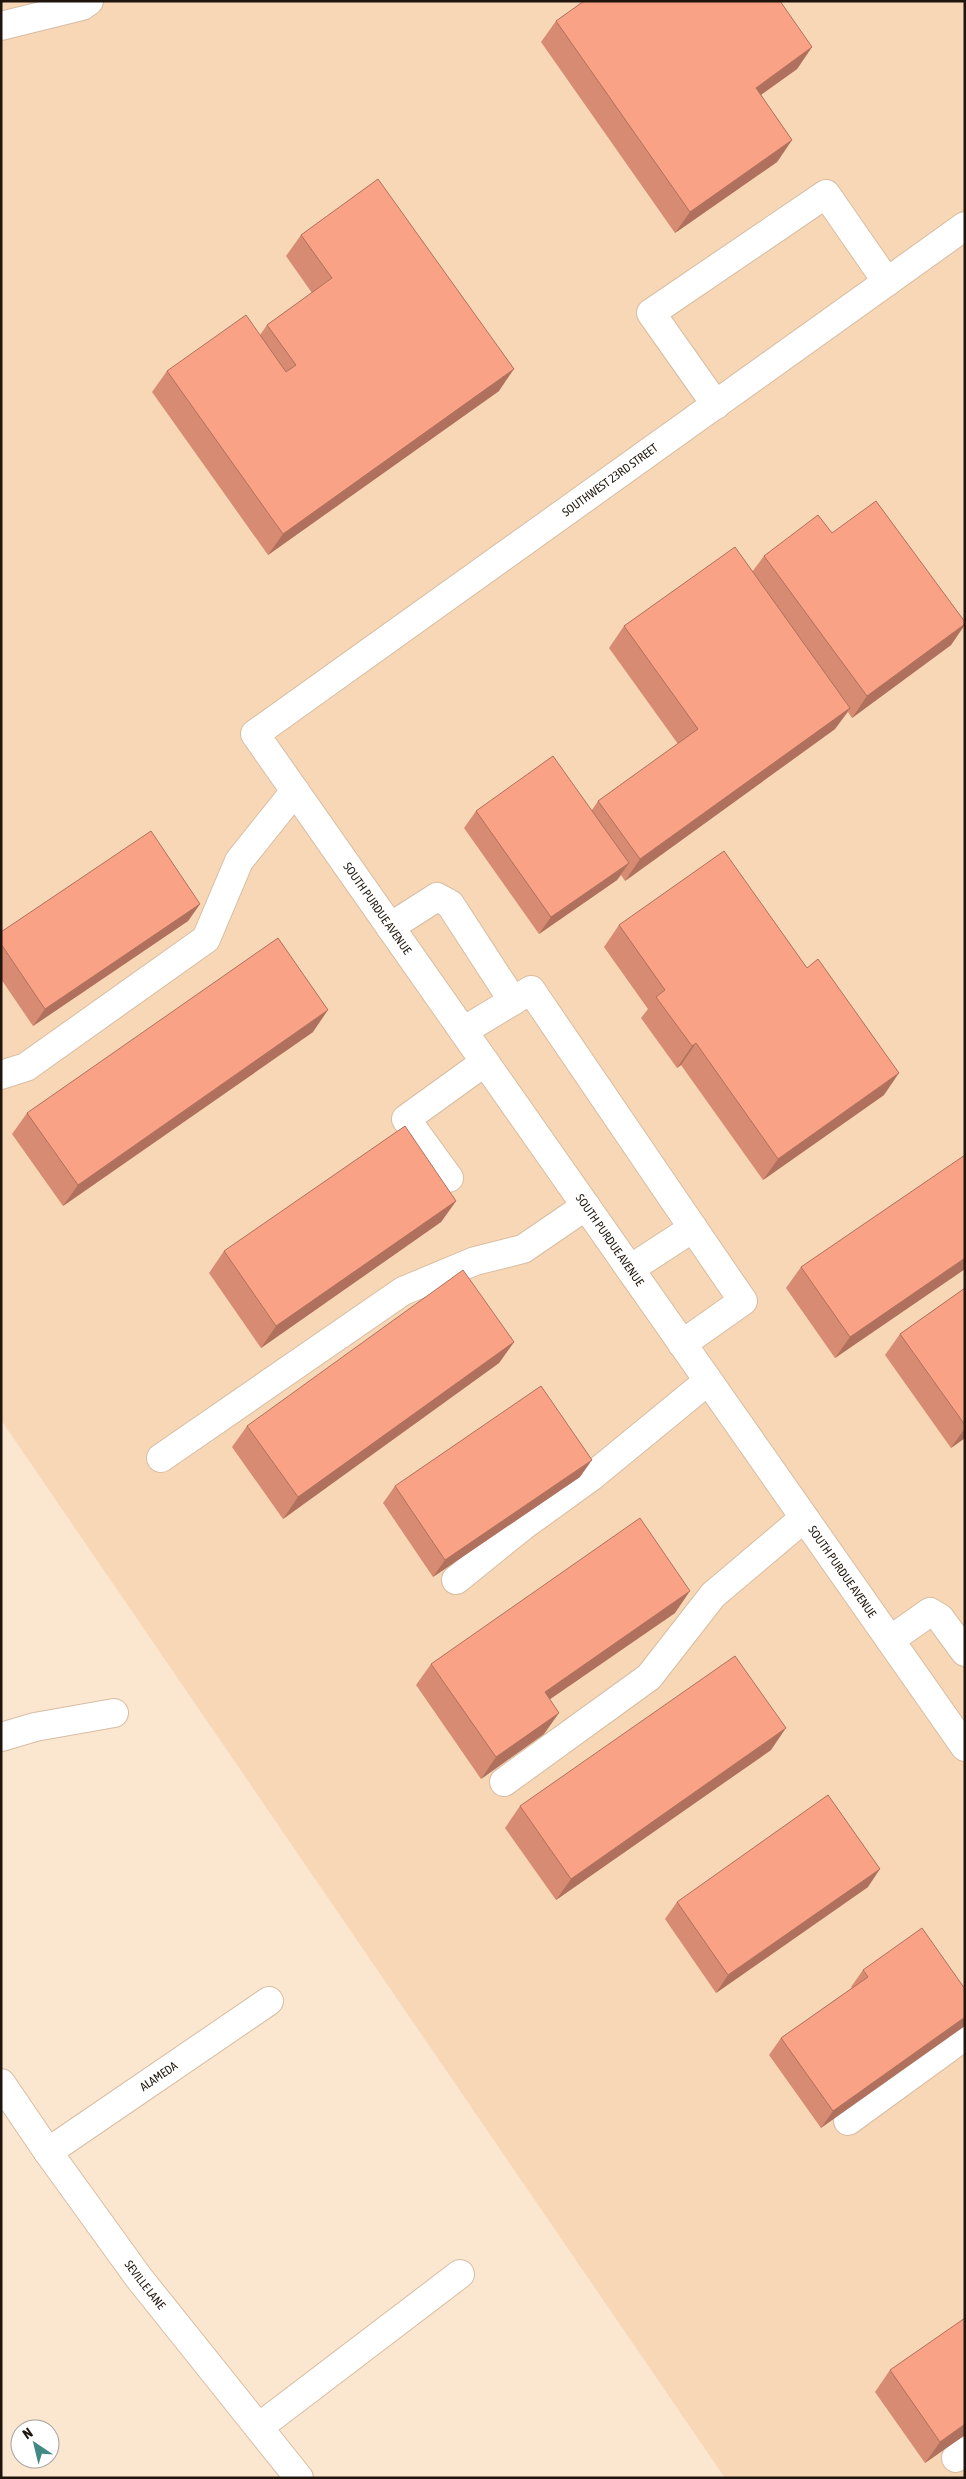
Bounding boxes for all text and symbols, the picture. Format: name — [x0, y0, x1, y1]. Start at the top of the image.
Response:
street label: SOUTHWEST 23RD STREET — [560, 440, 661, 519]
street label: SOUTH PURDUE AVENUE — [340, 860, 414, 957]
street label: SOUTH PURDUE AVENUE — [573, 1192, 647, 1289]
street label: SOUTH PURDUE AVENUE — [805, 1523, 879, 1620]
street label: ALAMEDA — [137, 2059, 180, 2094]
street label: SEVILLE LANE — [122, 2258, 168, 2312]
north arrow — [10, 2419, 60, 2469]
text: N — [20, 2424, 36, 2442]

